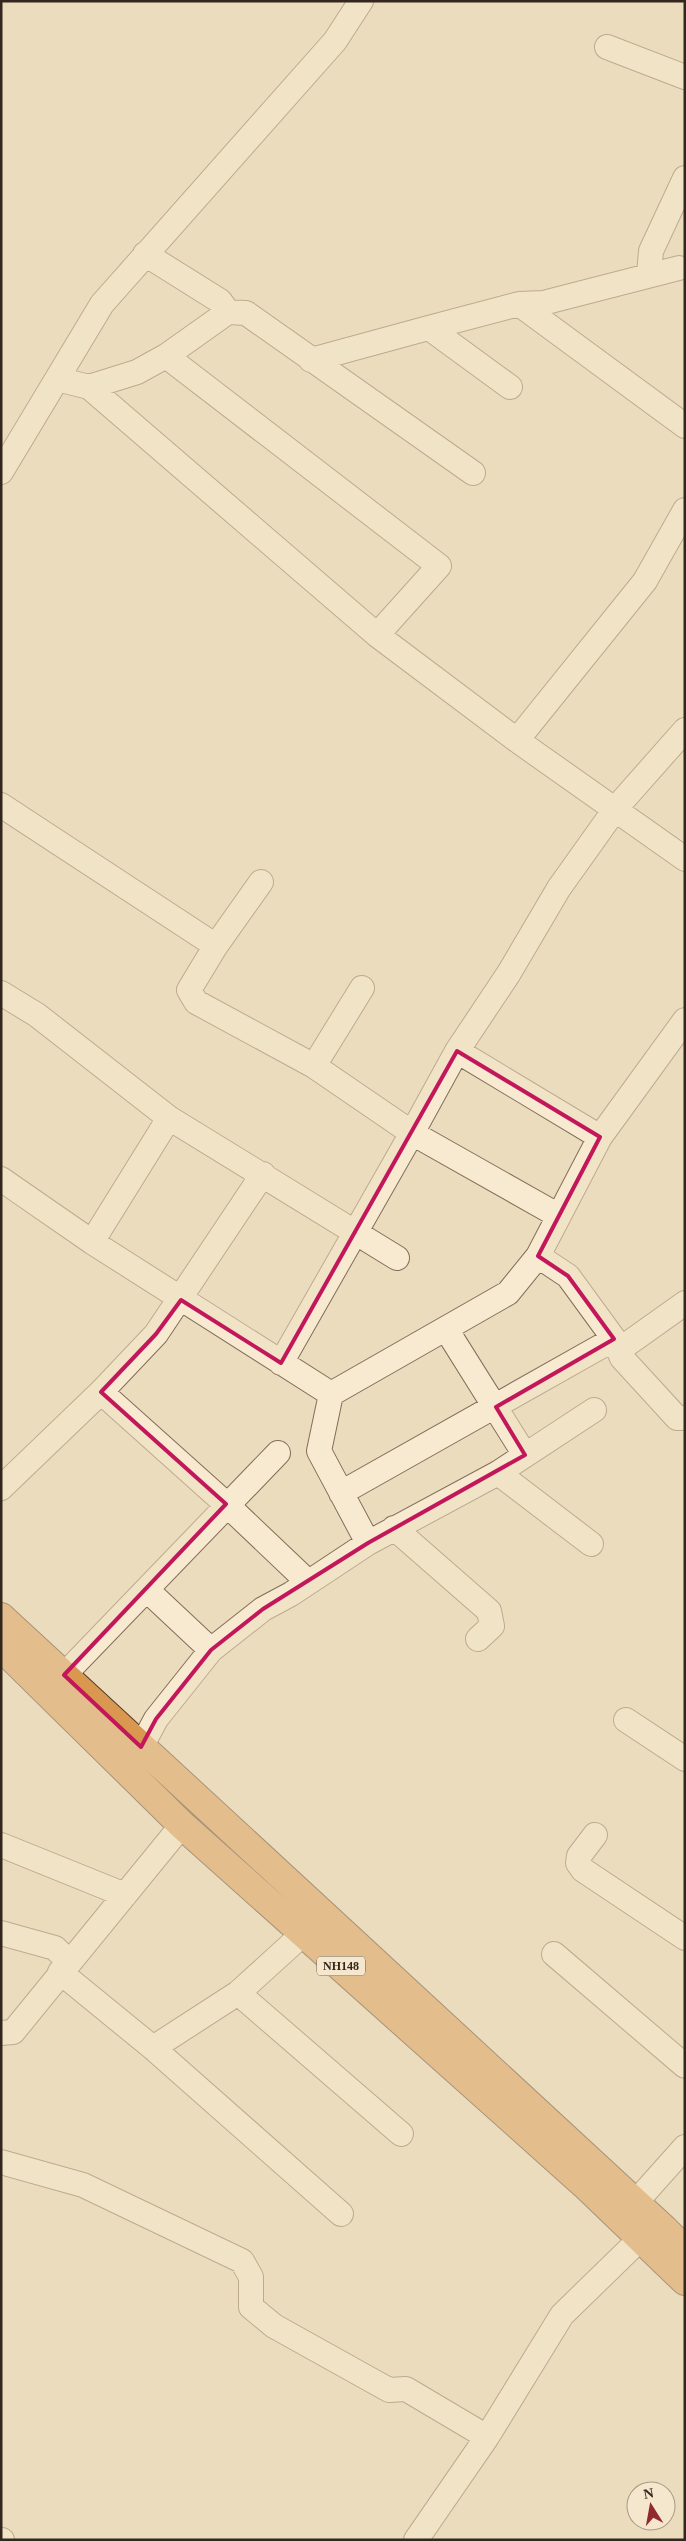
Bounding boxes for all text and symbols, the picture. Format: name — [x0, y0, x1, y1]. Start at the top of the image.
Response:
road number: NH148 — [317, 1956, 365, 1975]
north arrow — [626, 2481, 676, 2531]
text: N — [642, 2485, 655, 2502]

